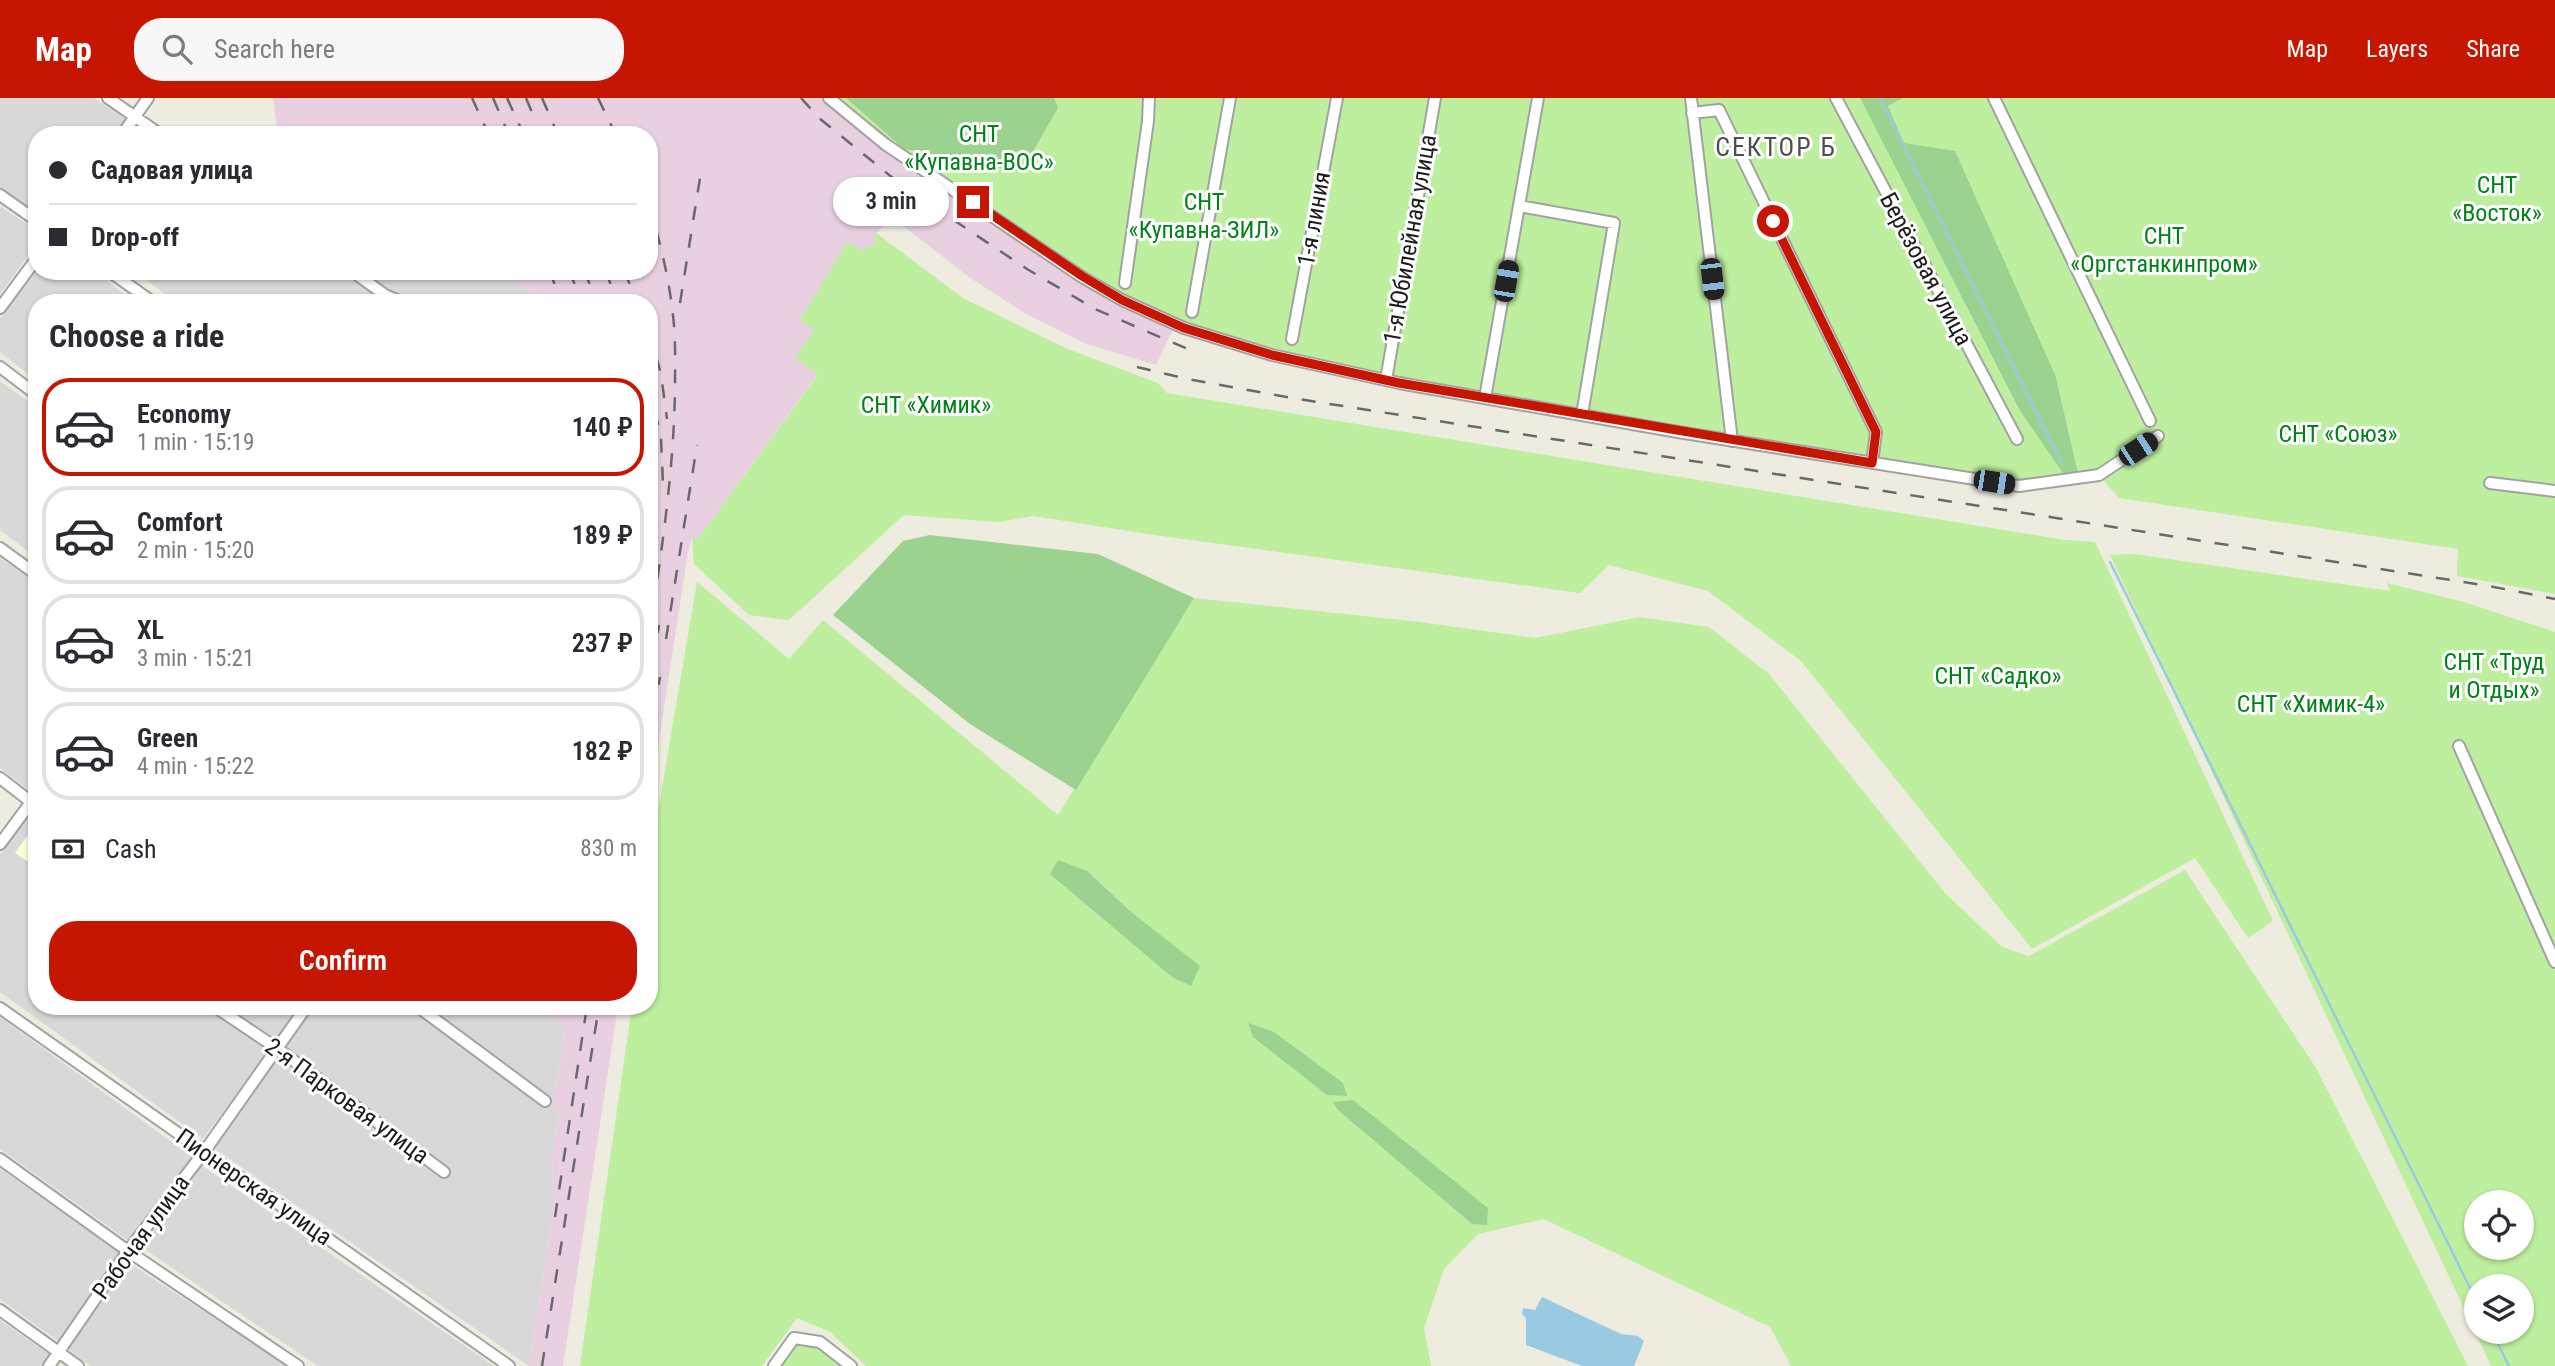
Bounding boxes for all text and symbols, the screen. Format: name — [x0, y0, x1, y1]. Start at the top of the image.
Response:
search box — [134, 18, 624, 81]
text: Map — [35, 30, 92, 69]
icon: search — [158, 30, 196, 68]
text: Search here — [214, 34, 335, 64]
text: Map — [2287, 35, 2328, 63]
text: Layers — [2366, 35, 2428, 63]
text: Share — [2466, 35, 2520, 63]
park label: СНТ «Купавна-ВОС» — [904, 120, 1054, 176]
street label: 1-я Юбилейная улица — [1378, 132, 1442, 346]
district label: СЕКТОР Б — [1715, 132, 1837, 162]
text: Садовая улица — [91, 155, 253, 185]
street label: 1-я линия — [1292, 170, 1336, 268]
park label: СНТ «Восток» — [2452, 171, 2542, 227]
callout: 3 min — [833, 178, 948, 226]
route end — [957, 186, 989, 218]
text: 3 min — [866, 188, 916, 215]
park label: СНТ «Купавна-ЗИЛ» — [1129, 188, 1279, 244]
street label: Берёзовая улица — [1874, 188, 1978, 350]
route start — [1757, 205, 1789, 237]
text: Drop-off — [91, 222, 179, 252]
park label: СНТ «Оргстанкинпром» — [2070, 222, 2258, 278]
car — [1700, 257, 1725, 301]
car — [1493, 258, 1520, 304]
text: Choose a ride — [49, 317, 224, 355]
park label: СНТ «Химик» — [861, 391, 991, 419]
icon: car — [53, 396, 116, 459]
text: Economy — [137, 399, 231, 429]
text: 140 ₽ — [572, 412, 633, 442]
park label: СНТ «Союз» — [2278, 420, 2398, 448]
text: 1 min · 15:19 — [137, 429, 254, 456]
car — [2115, 429, 2162, 469]
car — [1972, 468, 2017, 496]
icon: car — [53, 504, 116, 567]
text: Comfort — [137, 507, 223, 537]
text: 189 ₽ — [572, 520, 633, 550]
text: 2 min · 15:20 — [137, 537, 254, 564]
icon: car — [53, 612, 116, 675]
text: XL — [137, 615, 164, 645]
text: 237 ₽ — [572, 628, 633, 658]
text: 3 min · 15:21 — [137, 645, 254, 672]
park label: СНТ «Труд и Отдых» — [2444, 648, 2545, 704]
park label: СНТ «Садко» — [1934, 662, 2062, 690]
park label: СНТ «Химик-4» — [2237, 690, 2385, 718]
icon: car — [53, 720, 116, 783]
text: Green — [137, 723, 198, 753]
text: 182 ₽ — [572, 736, 633, 766]
text: 4 min · 15:22 — [137, 753, 254, 780]
icon: cash — [49, 830, 87, 868]
text: Cash — [105, 834, 157, 864]
text: 830 m — [580, 835, 637, 862]
button: Confirm — [49, 921, 637, 1001]
street label: 2-я Парковая улица — [260, 1032, 434, 1170]
street label: Пионерская улица — [171, 1123, 337, 1251]
street label: Рабочая улица — [87, 1169, 195, 1305]
map controls — [2464, 1190, 2534, 1344]
button: locate — [2464, 1190, 2534, 1260]
button: layers — [2464, 1274, 2534, 1344]

